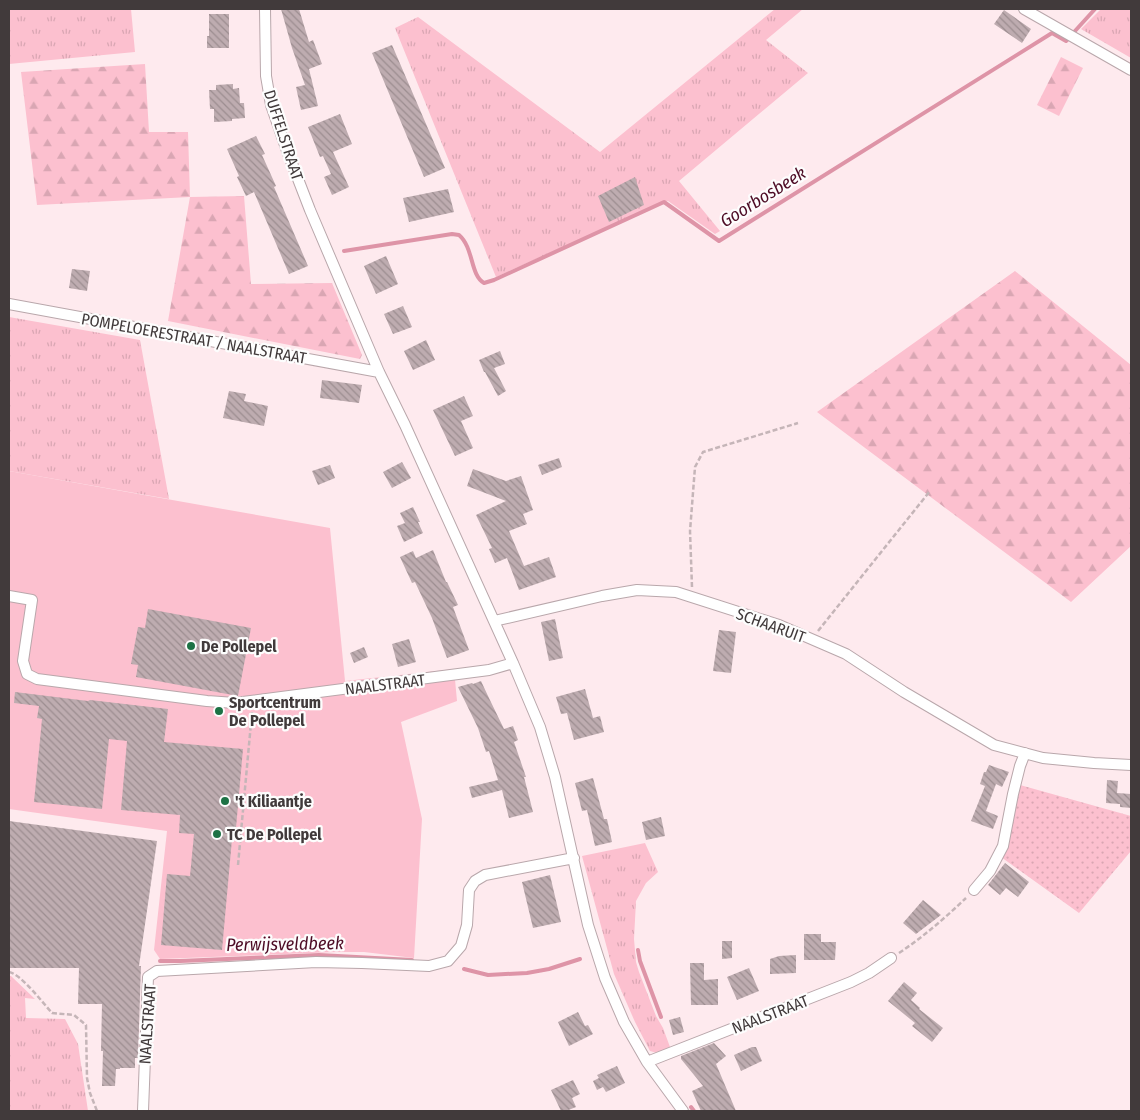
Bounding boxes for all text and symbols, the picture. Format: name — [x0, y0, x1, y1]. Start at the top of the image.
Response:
street label: DUFFELSTRAAT — [260, 87, 307, 183]
water label: Goorbosbeek — [716, 162, 810, 232]
street label: POMPELOERESTRAAT / NAALSTRAAT — [80, 309, 309, 368]
street label: SCHAARUIT — [734, 604, 809, 647]
place label: De Pollepel — [201, 637, 277, 656]
marker: De Pollepel — [185, 640, 197, 652]
street label: NAALSTRAAT — [344, 670, 427, 699]
place label: Sportcentrum De Pollepel — [229, 693, 321, 730]
marker: Sportcentrum De Pollepel — [213, 705, 225, 717]
place label: 't Kiliaantje — [235, 792, 312, 811]
marker: 't Kiliaantje — [219, 795, 231, 807]
place label: TC De Pollepel — [227, 825, 322, 844]
marker: TC De Pollepel — [211, 828, 223, 840]
water label: Perwijsveldbeek — [226, 932, 344, 956]
street label: NAALSTRAAT — [135, 983, 160, 1065]
street label: NAALSTRAAT — [729, 991, 812, 1038]

